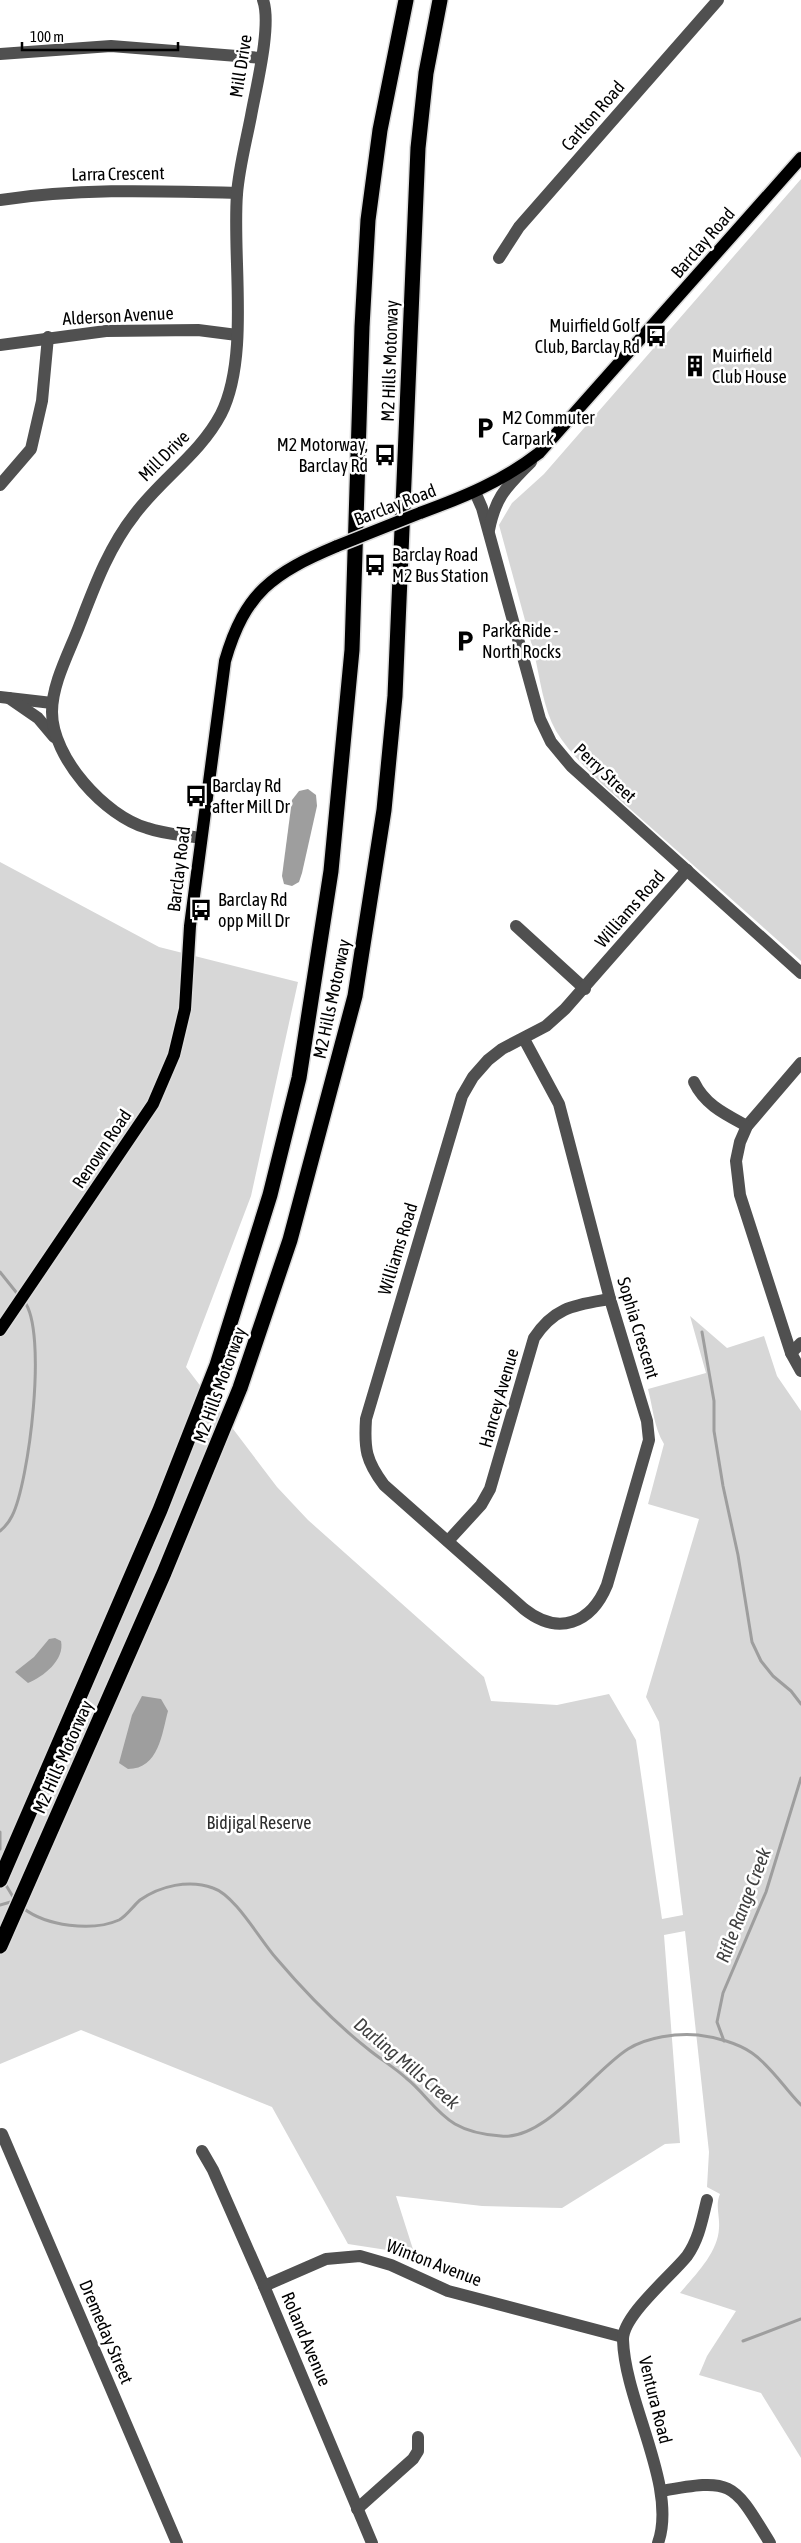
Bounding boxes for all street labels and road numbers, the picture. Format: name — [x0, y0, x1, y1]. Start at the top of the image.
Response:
street label: Mill Drive — [225, 33, 256, 99]
street label: Carlton Road — [557, 76, 629, 155]
street label: Larra Crescent — [71, 162, 165, 185]
street label: Barclay Road — [666, 203, 739, 282]
street label: M2 Hills Motorway — [377, 300, 402, 422]
street label: Alderson Avenue — [62, 302, 174, 329]
street label: Mill Drive — [134, 426, 193, 485]
street label: Barclay Road — [351, 479, 439, 530]
street label: Perry Street — [570, 739, 641, 807]
street label: Barclay Road — [163, 825, 194, 913]
street label: Williams Road — [590, 866, 669, 952]
street label: M2 Hills Motorway — [309, 937, 354, 1061]
street label: Renown Road — [68, 1105, 136, 1192]
street label: Williams Road — [374, 1200, 422, 1298]
street label: Sophia Crescent — [613, 1275, 664, 1381]
street label: M2 Hills Motorway — [189, 1324, 250, 1446]
street label: Hancey Avenue — [474, 1346, 523, 1450]
street label: M2 Hills Motorway — [28, 1697, 97, 1817]
street label: Winton Avenue — [384, 2235, 485, 2290]
street label: Dremeday Street — [75, 2277, 138, 2387]
street label: Roland Avenue — [277, 2289, 336, 2389]
street label: Ventura Road — [635, 2354, 676, 2446]

